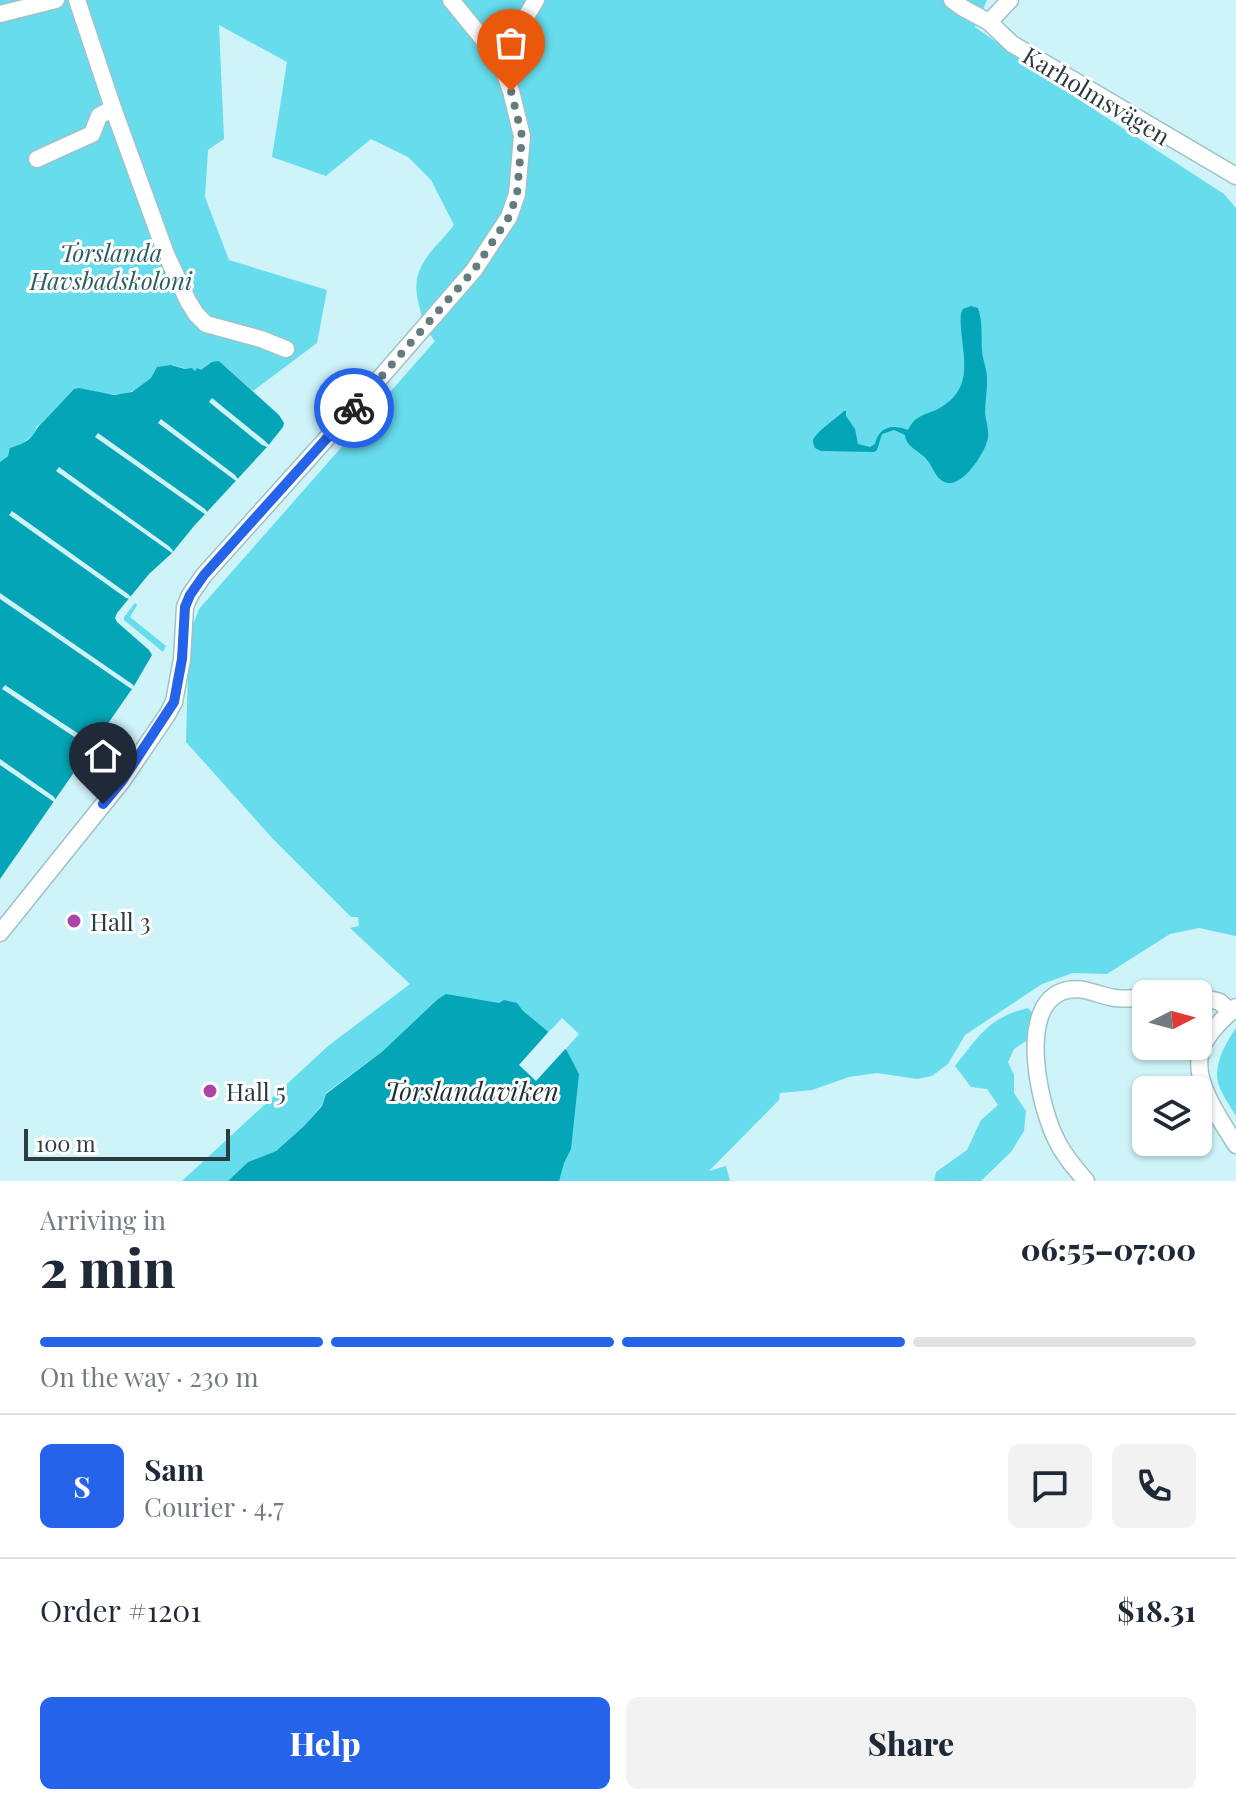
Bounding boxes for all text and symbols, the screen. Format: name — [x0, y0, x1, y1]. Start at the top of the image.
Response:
pin — [477, 9, 545, 91]
icon: bag — [489, 21, 533, 65]
street label: Karholmsvägen — [1018, 38, 1176, 152]
park label: Torslanda Havsbadskoloni — [29, 236, 193, 296]
courier — [314, 368, 394, 448]
icon: bike — [332, 386, 376, 430]
pin — [69, 722, 137, 804]
icon: home — [81, 734, 125, 778]
place label: Hall 3 — [90, 905, 151, 937]
marker: Hall 3 — [65, 912, 83, 930]
north arrow — [1132, 980, 1212, 1060]
map controls — [1132, 980, 1212, 1156]
water label: Torslandaviken — [385, 1073, 559, 1108]
place label: Hall 5 — [226, 1075, 286, 1107]
button: layers — [1132, 1076, 1212, 1156]
marker: Hall 5 — [201, 1082, 219, 1100]
scale bar — [24, 1125, 230, 1161]
text: 100 m — [36, 1128, 96, 1158]
text: Arriving in — [40, 1202, 166, 1237]
text: 06:55–07:00 — [1021, 1229, 1196, 1269]
text: 2 min — [40, 1232, 175, 1301]
text: On the way · 230 m — [40, 1359, 259, 1394]
button: chat — [1008, 1444, 1092, 1528]
button: phone — [1112, 1444, 1196, 1528]
text: Sam — [144, 1449, 204, 1489]
text: S — [73, 1466, 91, 1506]
text: Courier · 4.7 — [144, 1489, 284, 1524]
text: Order #1201 — [40, 1590, 201, 1630]
text: $18.31 — [1117, 1590, 1196, 1630]
button: Help — [40, 1697, 610, 1789]
button: Share — [626, 1697, 1196, 1789]

